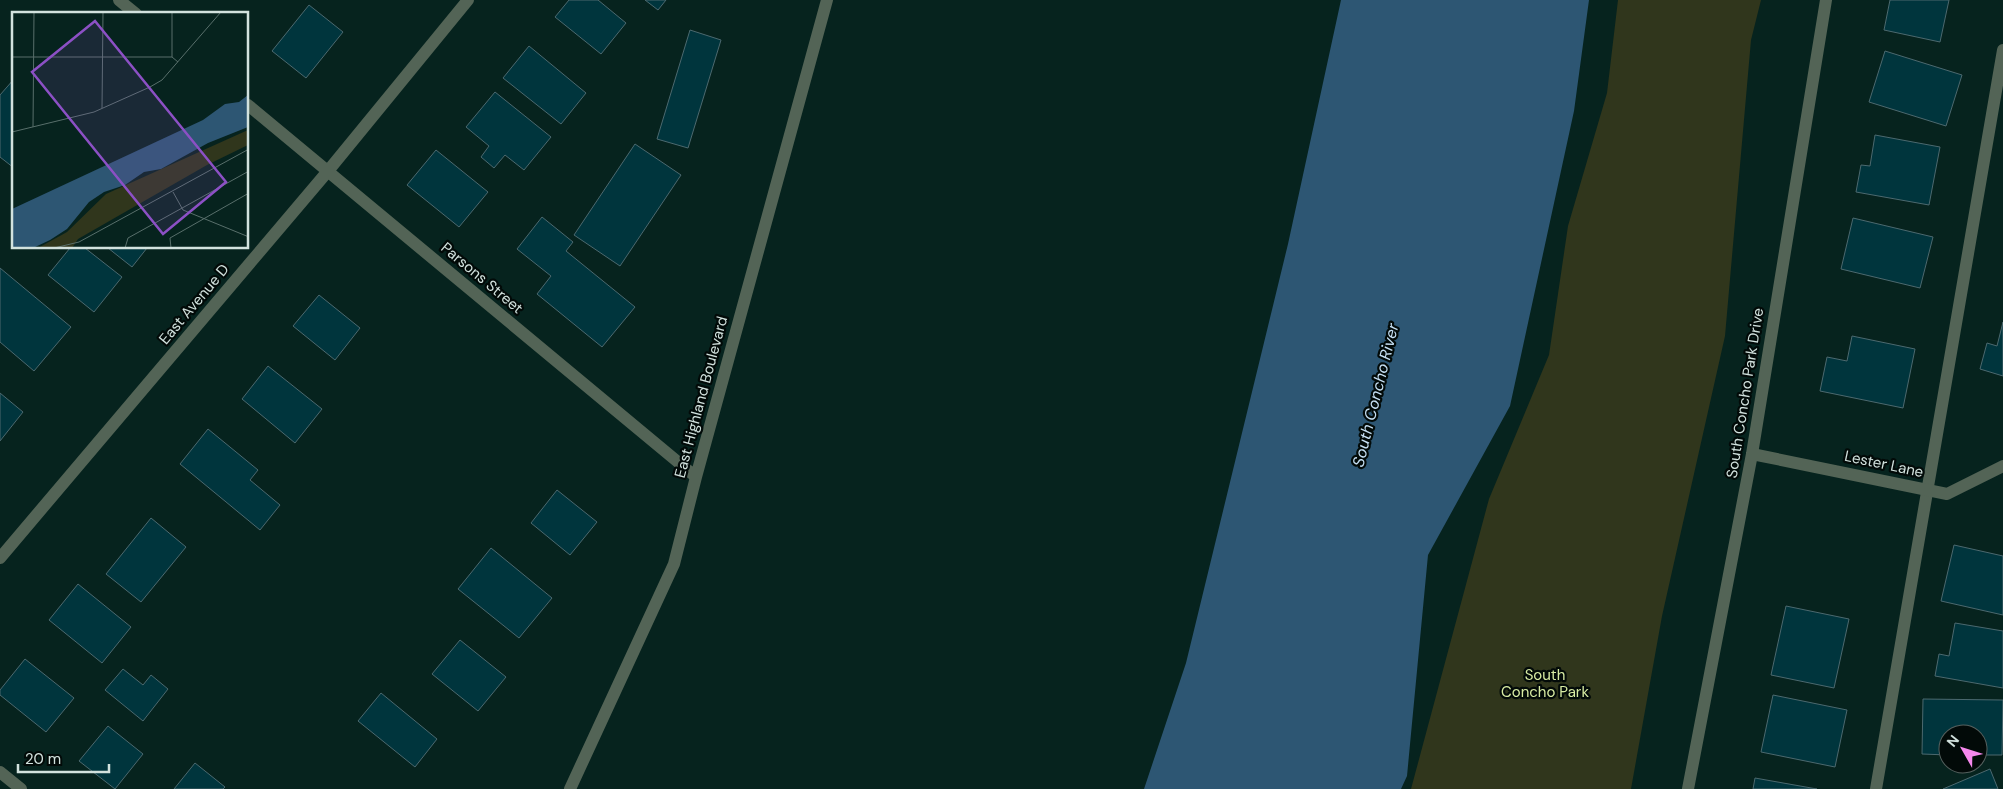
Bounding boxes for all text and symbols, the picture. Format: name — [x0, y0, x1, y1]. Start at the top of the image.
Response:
inset map — [12, 12, 249, 249]
street label: Parsons Street — [437, 238, 527, 318]
street label: East Avenue D — [155, 260, 233, 348]
street label: South Concho Park Drive — [1722, 306, 1768, 480]
street label: East Highland Boulevard — [670, 314, 732, 480]
water label: South Concho River — [1347, 320, 1404, 469]
street label: Lester Lane — [1843, 446, 1925, 482]
park label: South Concho Park — [1501, 665, 1589, 702]
north arrow — [1938, 724, 1988, 774]
text: N — [1943, 731, 1963, 750]
scale bar — [18, 742, 109, 774]
text: 20 m — [25, 749, 61, 769]

